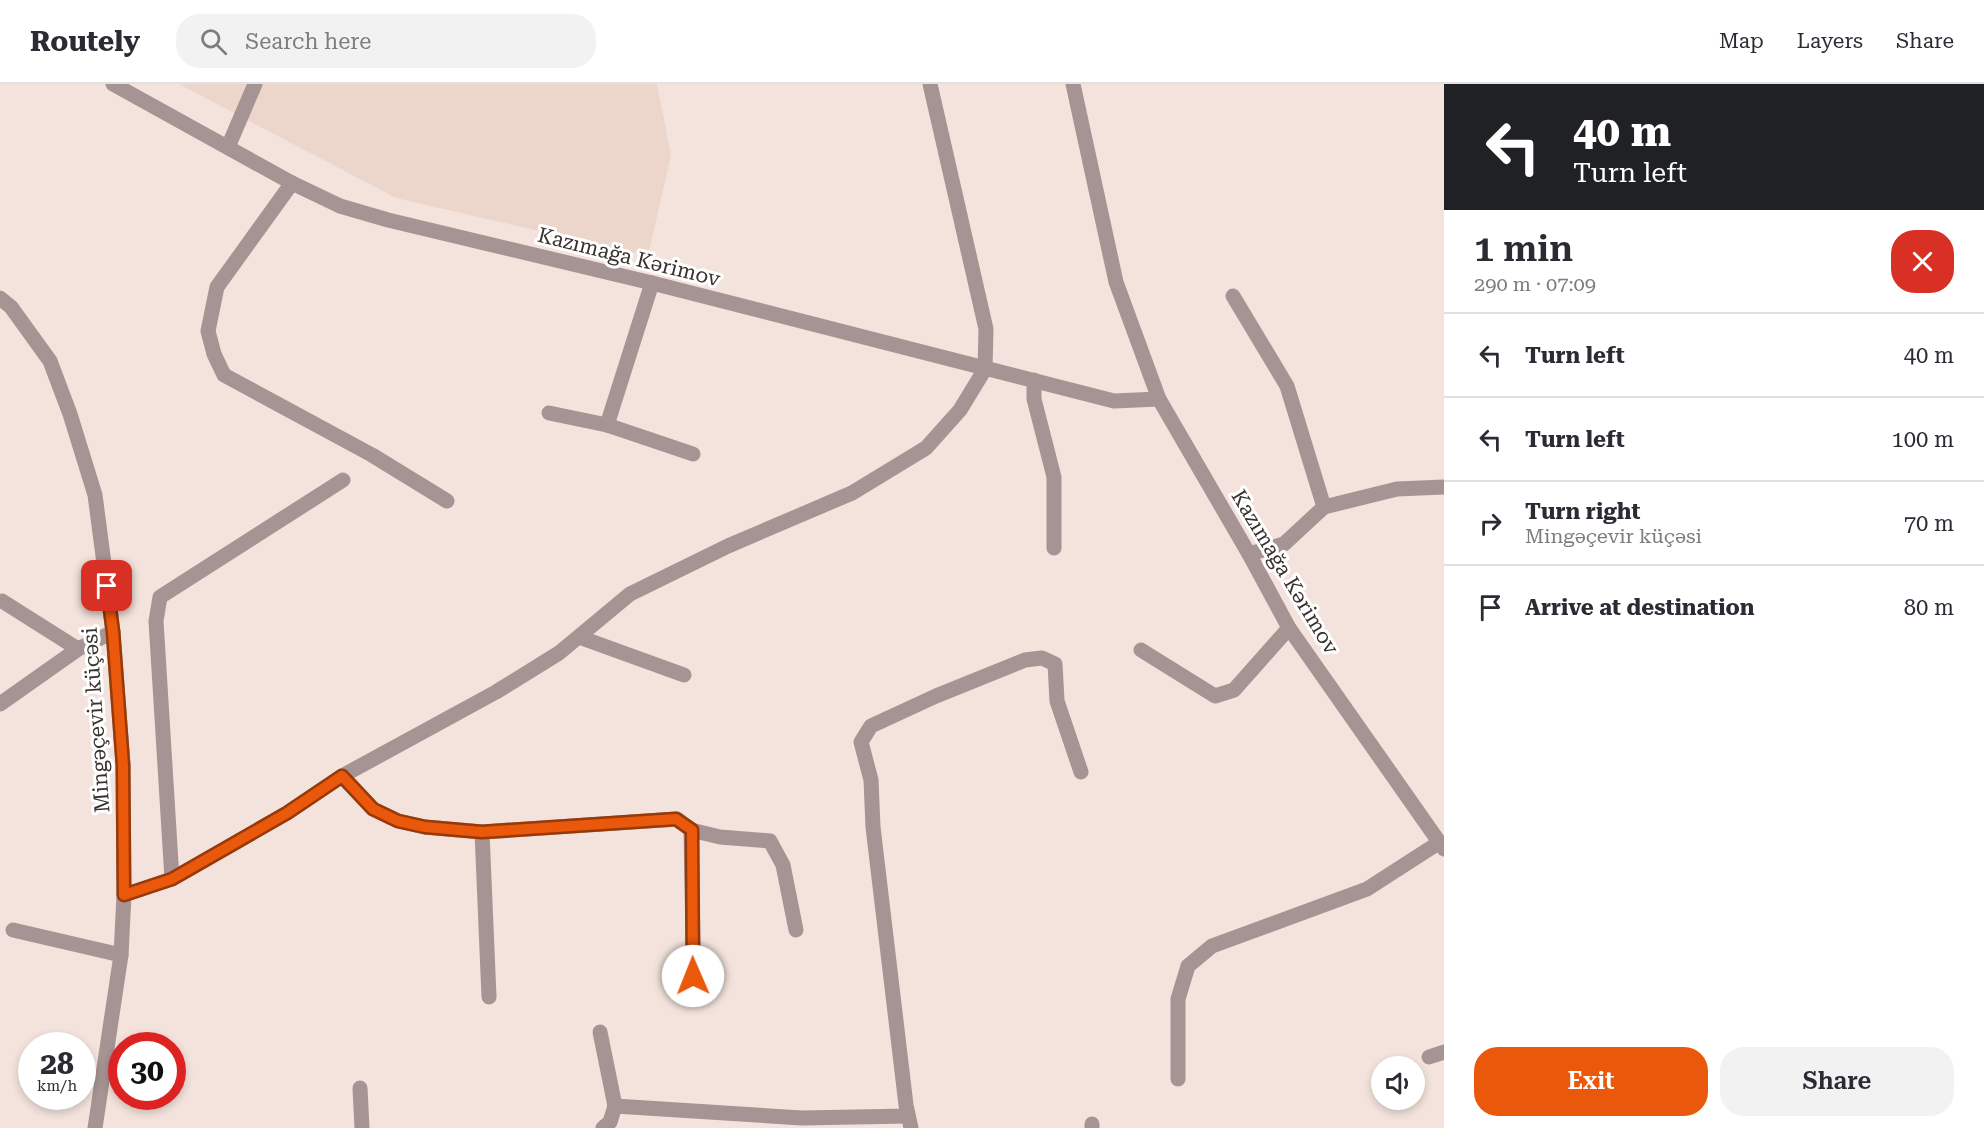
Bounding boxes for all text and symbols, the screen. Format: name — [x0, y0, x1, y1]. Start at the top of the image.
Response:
search box — [176, 14, 596, 68]
text: Routely — [30, 25, 140, 58]
icon: search — [197, 25, 230, 58]
text: Search here — [245, 29, 371, 54]
text: Map — [1719, 29, 1764, 53]
text: Layers — [1797, 29, 1863, 53]
text: Share — [1896, 29, 1954, 53]
text: 40 m — [1573, 107, 1671, 156]
icon: left — [1474, 108, 1552, 186]
text: Turn left — [1573, 157, 1687, 189]
street label: Kazımağa Kərimov — [535, 223, 724, 291]
text: 1 min — [1474, 228, 1573, 270]
button: close — [1891, 230, 1954, 293]
text: 290 m · 07:09 — [1474, 272, 1596, 296]
icon: left — [1474, 339, 1507, 372]
text: Turn left — [1525, 343, 1625, 368]
text: 40 m — [1904, 343, 1954, 368]
icon: left — [1474, 423, 1507, 456]
text: Turn left — [1525, 427, 1625, 452]
text: 100 m — [1891, 427, 1954, 452]
street label: Kazımağa Kərimov — [1226, 486, 1344, 659]
text: Turn right — [1525, 499, 1640, 524]
icon: right — [1474, 507, 1507, 540]
text: 70 m — [1904, 511, 1954, 536]
text: Mingəçevir küçəsi — [1525, 524, 1702, 548]
pin — [81, 560, 132, 611]
icon: arrive — [90, 569, 123, 602]
icon: arrive — [1474, 591, 1507, 624]
text: Arrive at destination — [1525, 595, 1754, 620]
text: 80 m — [1904, 595, 1954, 620]
street label: Mingəçevir küçəsi — [78, 626, 114, 813]
position arrow — [661, 944, 725, 1008]
speed limit sign: 30 — [108, 1032, 186, 1110]
text: 28 — [40, 1046, 74, 1081]
button: Exit — [1474, 1047, 1708, 1116]
button: Share — [1720, 1047, 1954, 1116]
map controls — [1371, 1056, 1425, 1110]
button: sound — [1371, 1056, 1425, 1110]
text: km/h — [37, 1077, 77, 1095]

